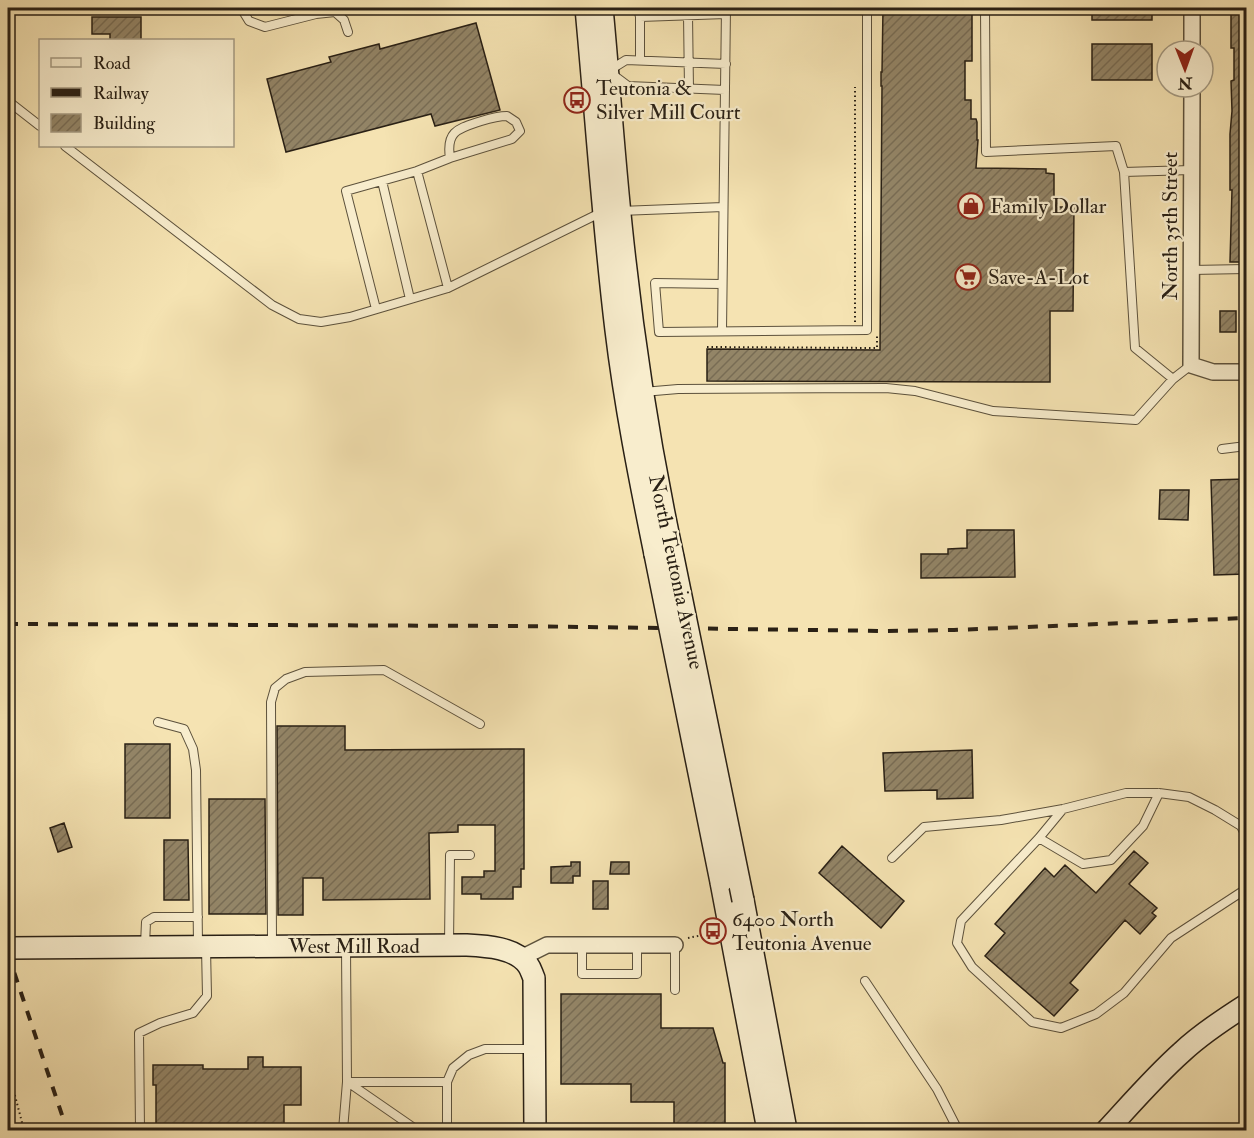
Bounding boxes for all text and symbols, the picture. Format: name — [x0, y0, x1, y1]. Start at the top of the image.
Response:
legend — [39, 39, 234, 147]
north arrow — [1155, 39, 1215, 99]
text: Road — [93, 52, 131, 75]
text: N — [1177, 73, 1194, 93]
place label: Teutonia & Silver Mill Court — [596, 75, 741, 126]
text: Railway — [93, 82, 150, 105]
bus stop icon: Teutonia & Silver Mill Court — [562, 85, 592, 115]
text: Building — [93, 112, 156, 135]
street label: North 35th Street — [1157, 151, 1184, 300]
shop icon: Family Dollar — [956, 191, 986, 221]
place label: Family Dollar — [990, 193, 1107, 220]
supermarket icon: Save-A-Lot — [953, 262, 983, 292]
place label: Save-A-Lot — [988, 264, 1089, 291]
street label: North Teutonia Avenue — [642, 472, 710, 672]
place label: 6400 North Teutonia Avenue — [732, 906, 872, 957]
bus stop icon: 6400 North Teutonia Avenue — [698, 916, 728, 946]
street label: West Mill Road — [287, 933, 420, 960]

